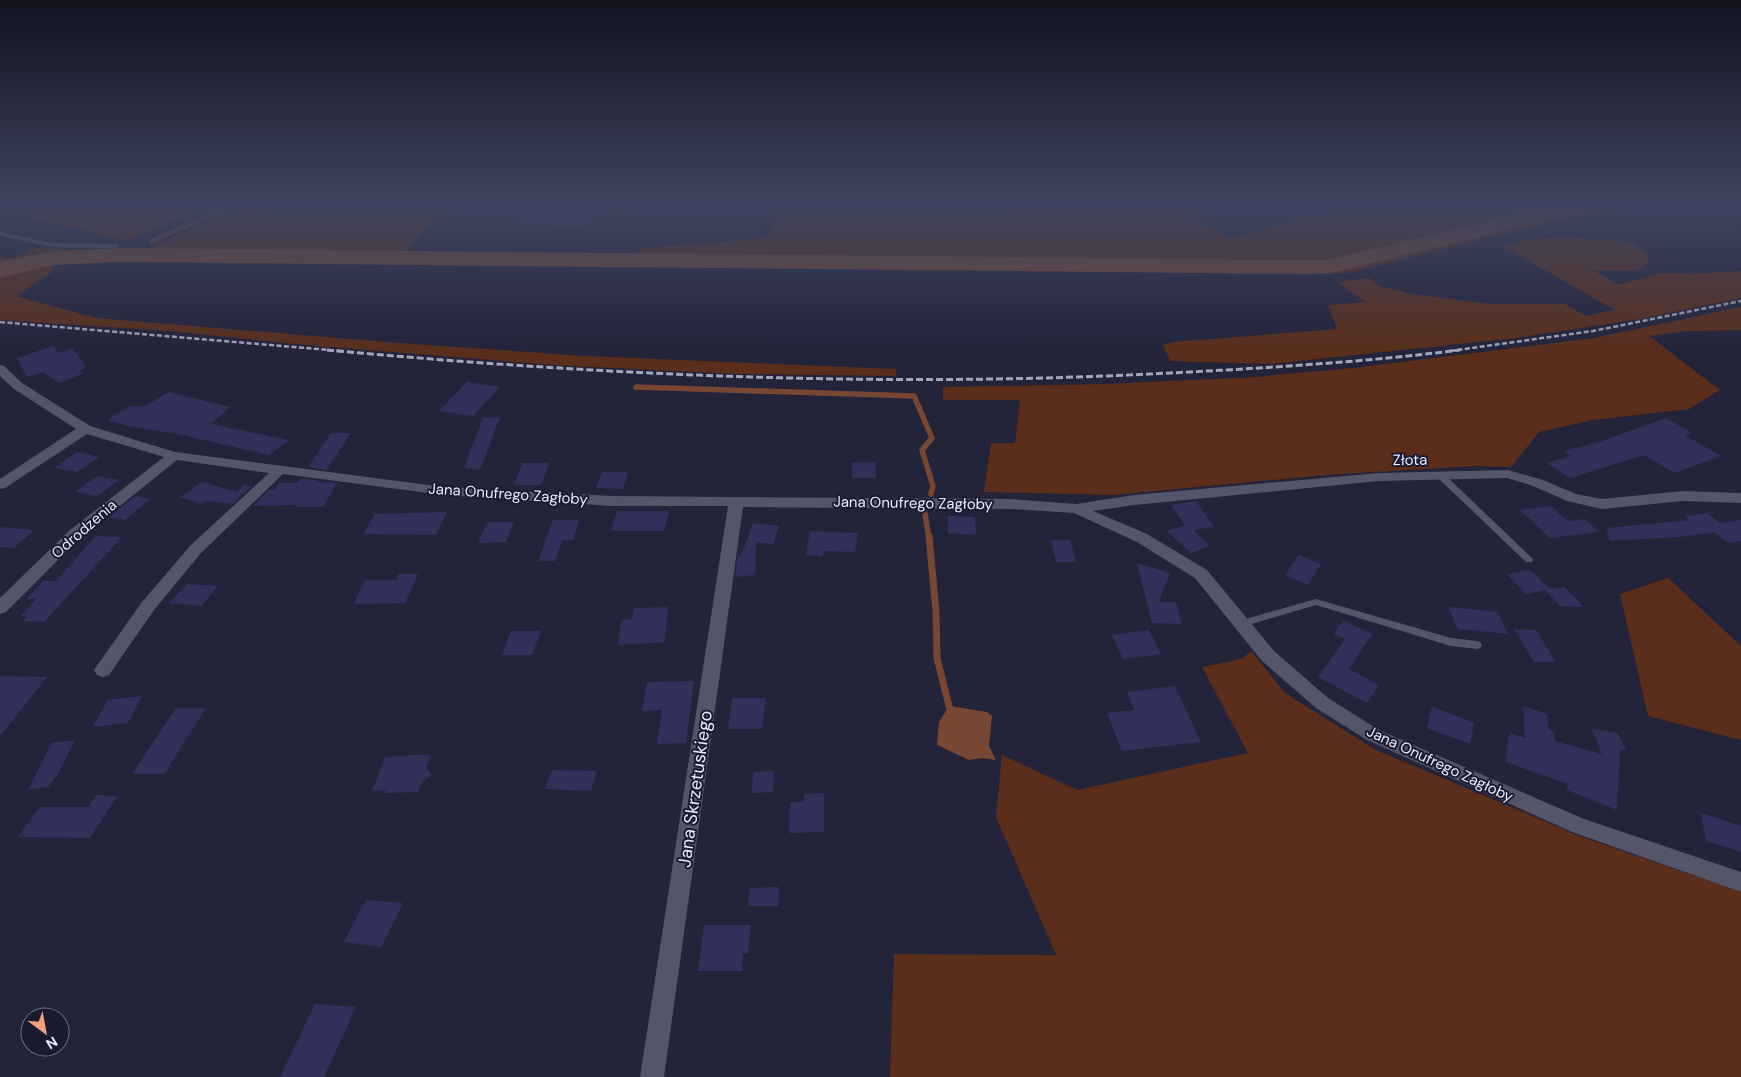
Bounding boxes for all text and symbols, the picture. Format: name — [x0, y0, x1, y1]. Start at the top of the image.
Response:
street label: Złota — [1393, 450, 1427, 470]
street label: Jana Onufrego Zagłoby — [428, 478, 589, 510]
street label: Jana Onufrego Zagłoby — [833, 492, 994, 514]
street label: Odrodzenia — [47, 495, 121, 563]
street label: Jana Skrzetuskiego — [672, 709, 718, 869]
street label: Jana Onufrego Zagłoby — [1364, 721, 1517, 807]
north arrow — [20, 1007, 70, 1057]
text: N — [43, 1033, 61, 1053]

